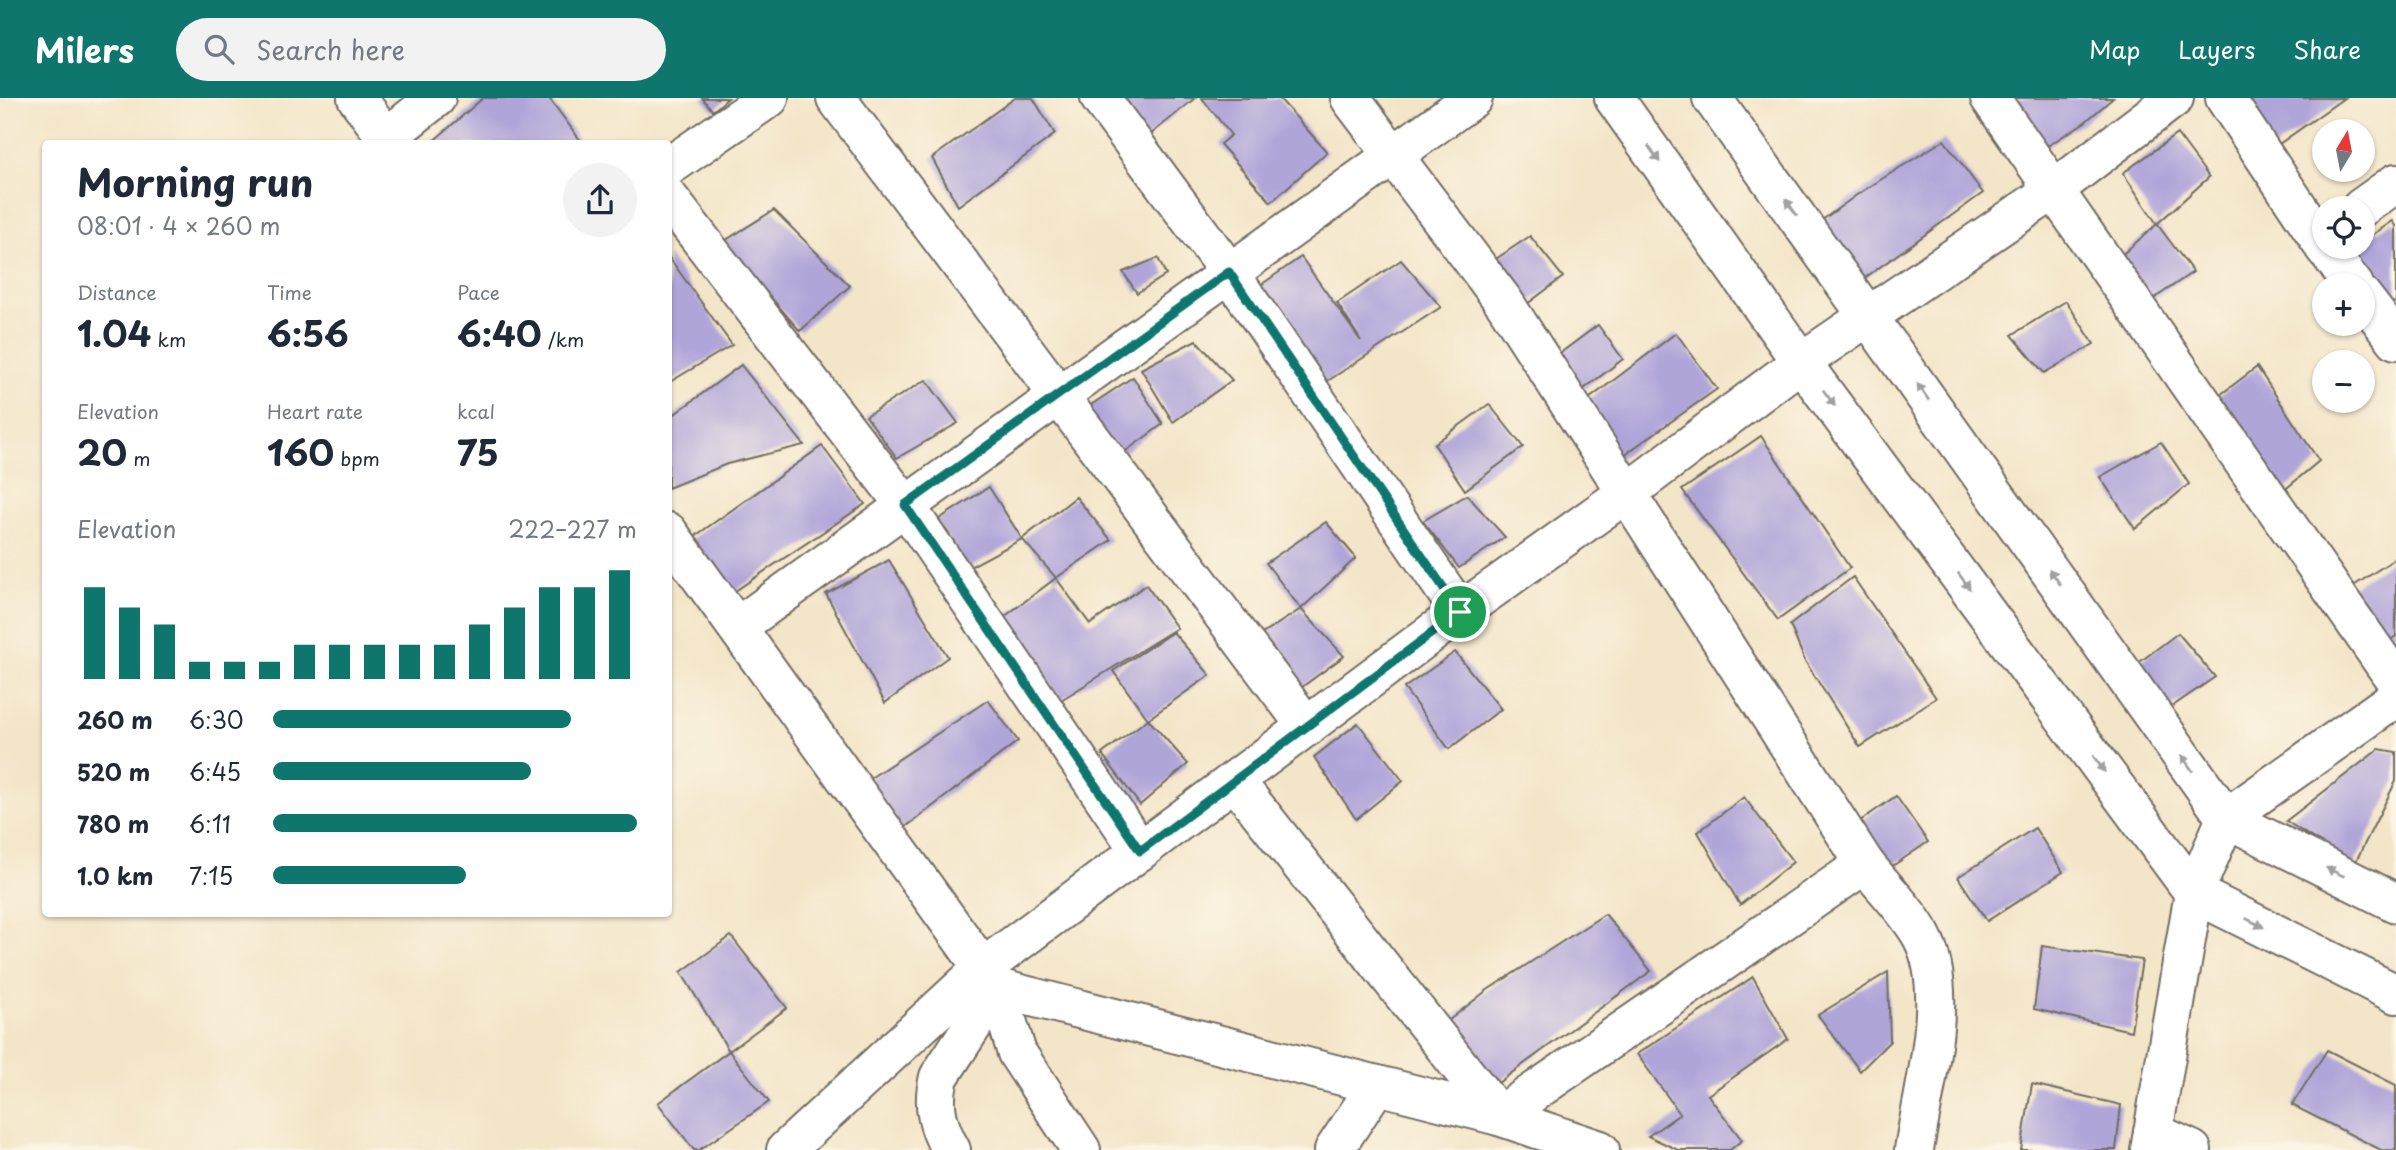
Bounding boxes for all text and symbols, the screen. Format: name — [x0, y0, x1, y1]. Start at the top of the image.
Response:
search box — [176, 18, 666, 81]
text: Milers — [35, 24, 134, 74]
icon: search — [200, 30, 238, 68]
text: Search here — [256, 30, 405, 69]
text: Map — [2089, 31, 2140, 67]
text: Layers — [2178, 31, 2255, 67]
text: Share — [2293, 31, 2361, 67]
north arrow — [2312, 119, 2375, 182]
map controls — [2312, 119, 2375, 413]
one-way arrow — [1646, 145, 1660, 163]
text: Morning run — [77, 153, 313, 210]
button: share — [563, 163, 637, 237]
button: locate — [2312, 196, 2375, 259]
one-way arrow — [1784, 198, 1798, 216]
text: 08:01 · 4 × 260 m — [77, 208, 280, 243]
button: + — [2312, 273, 2375, 336]
text: Distance — [77, 278, 157, 306]
text: Time — [267, 278, 312, 306]
text: Pace — [457, 278, 500, 306]
text: 1.04 — [77, 306, 151, 359]
text: 6:56 — [267, 306, 349, 359]
text: 6:40 — [457, 306, 542, 359]
text: km — [151, 325, 186, 353]
text: /km — [542, 325, 584, 353]
button: − — [2312, 350, 2375, 413]
one-way arrow — [1916, 383, 1930, 401]
one-way arrow — [1821, 389, 1836, 407]
text: Elevation — [77, 397, 159, 425]
text: Heart rate — [267, 397, 363, 425]
text: kcal — [457, 397, 495, 425]
text: 20 — [77, 425, 127, 478]
text: 160 — [267, 425, 334, 478]
text: 75 — [457, 425, 499, 478]
text: m — [127, 444, 151, 472]
text: bpm — [334, 444, 380, 472]
text: Elevation — [77, 511, 176, 546]
text: 222–227 m — [508, 511, 637, 546]
one-way arrow — [2048, 568, 2062, 586]
one-way arrow — [1957, 572, 1971, 591]
pin — [1430, 582, 1490, 642]
icon: arrive — [1441, 593, 1479, 631]
text: 260 m — [77, 702, 153, 737]
text: 6:30 — [189, 702, 244, 737]
text: 520 m — [77, 754, 150, 789]
text: 6:45 — [189, 754, 241, 789]
one-way arrow — [2180, 754, 2194, 772]
one-way arrow — [2092, 755, 2106, 774]
text: 780 m — [77, 806, 149, 841]
text: 6:11 — [189, 806, 231, 841]
text: 1.0 km — [77, 858, 154, 893]
text: 7:15 — [189, 858, 233, 893]
one-way arrow — [2325, 867, 2345, 878]
one-way arrow — [2245, 918, 2265, 929]

